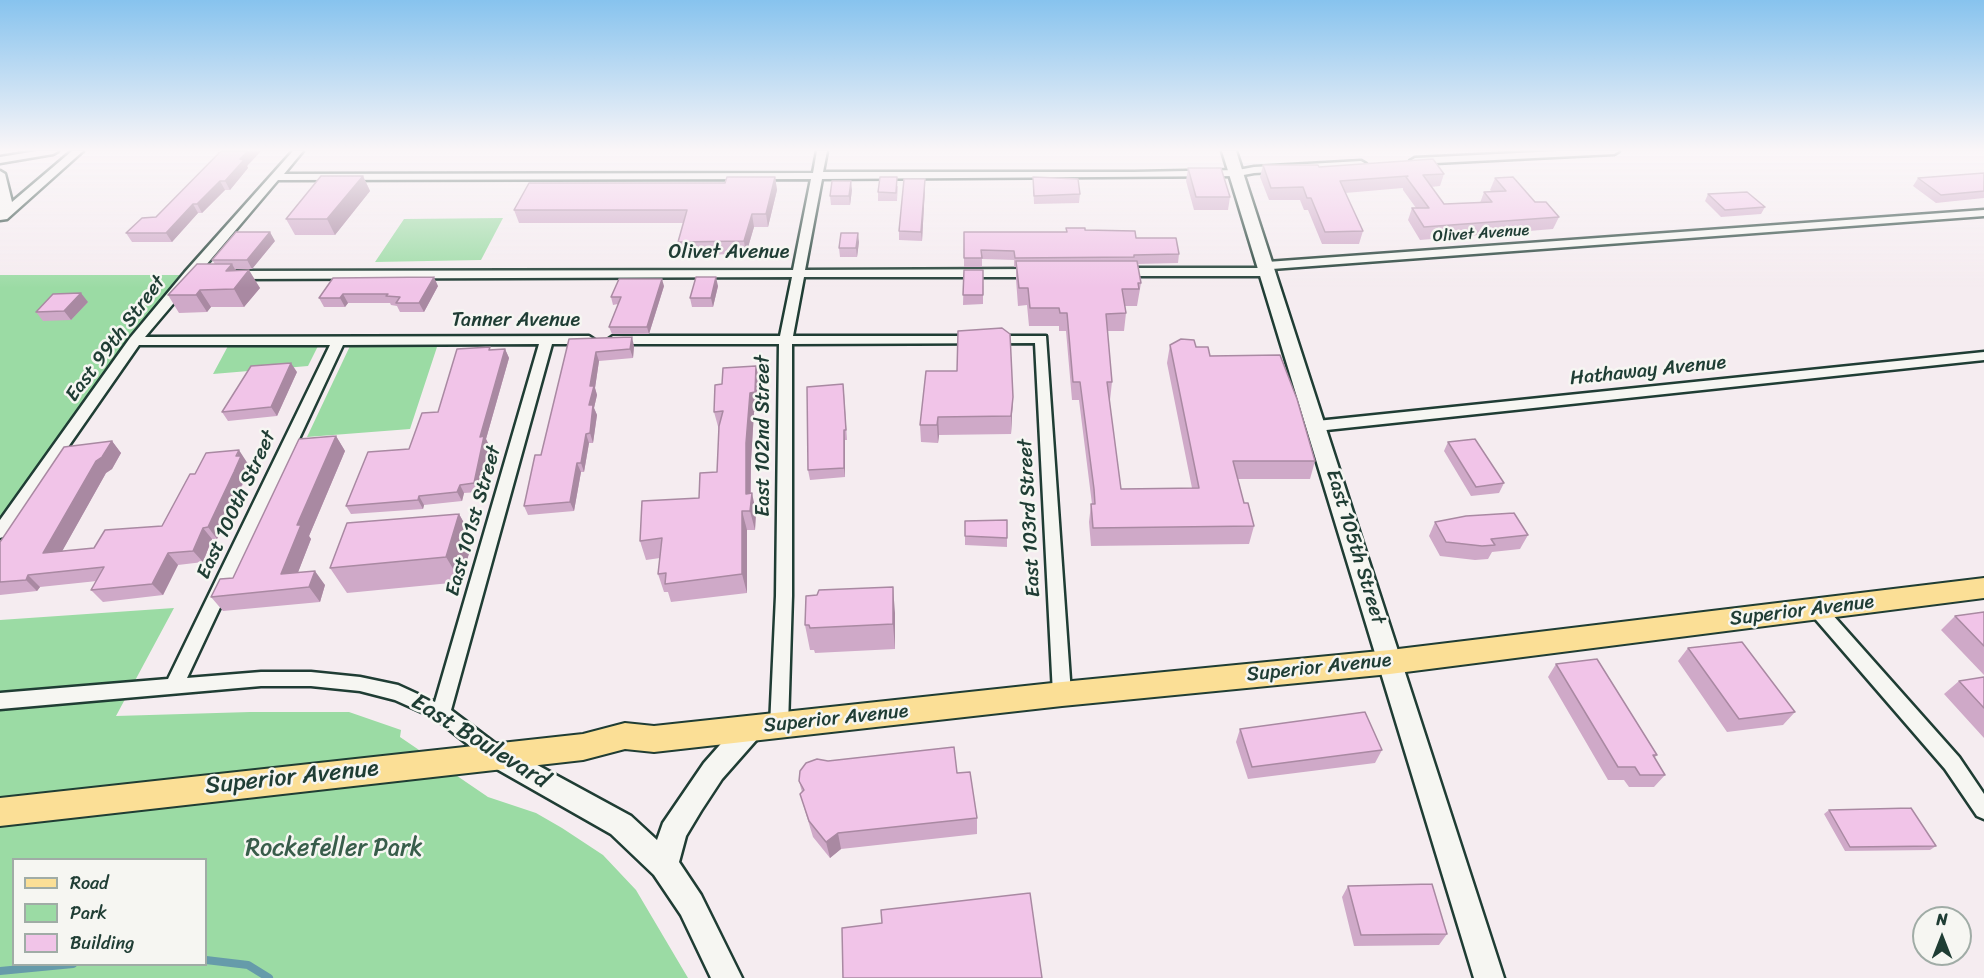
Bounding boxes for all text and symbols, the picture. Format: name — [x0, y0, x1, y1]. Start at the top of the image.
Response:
street label: Olivet Avenue — [1432, 221, 1530, 247]
street label: Olivet Avenue — [669, 241, 789, 265]
street label: East 99th Street — [61, 271, 171, 407]
street label: Tanner Avenue — [452, 309, 580, 333]
street label: Hathaway Avenue — [1569, 351, 1727, 391]
street label: East 102nd Street — [752, 355, 776, 517]
street label: East 100th Street — [192, 427, 282, 583]
street label: East 103rd Street — [1014, 438, 1046, 598]
street label: East 101st Street — [441, 443, 507, 599]
street label: East 105th Street — [1320, 467, 1390, 627]
street label: Superior Avenue — [1728, 590, 1876, 632]
street label: Superior Avenue — [1246, 648, 1392, 688]
street label: East Boulevard — [406, 688, 554, 796]
street label: Superior Avenue — [763, 699, 909, 739]
street label: Superior Avenue — [204, 755, 380, 801]
park label: Rockefeller Park — [245, 835, 423, 863]
legend — [12, 858, 207, 966]
text: Road — [70, 867, 109, 899]
text: Park — [70, 897, 107, 929]
text: N — [1936, 905, 1948, 934]
north arrow — [1912, 906, 1972, 966]
text: Building — [70, 927, 134, 959]

